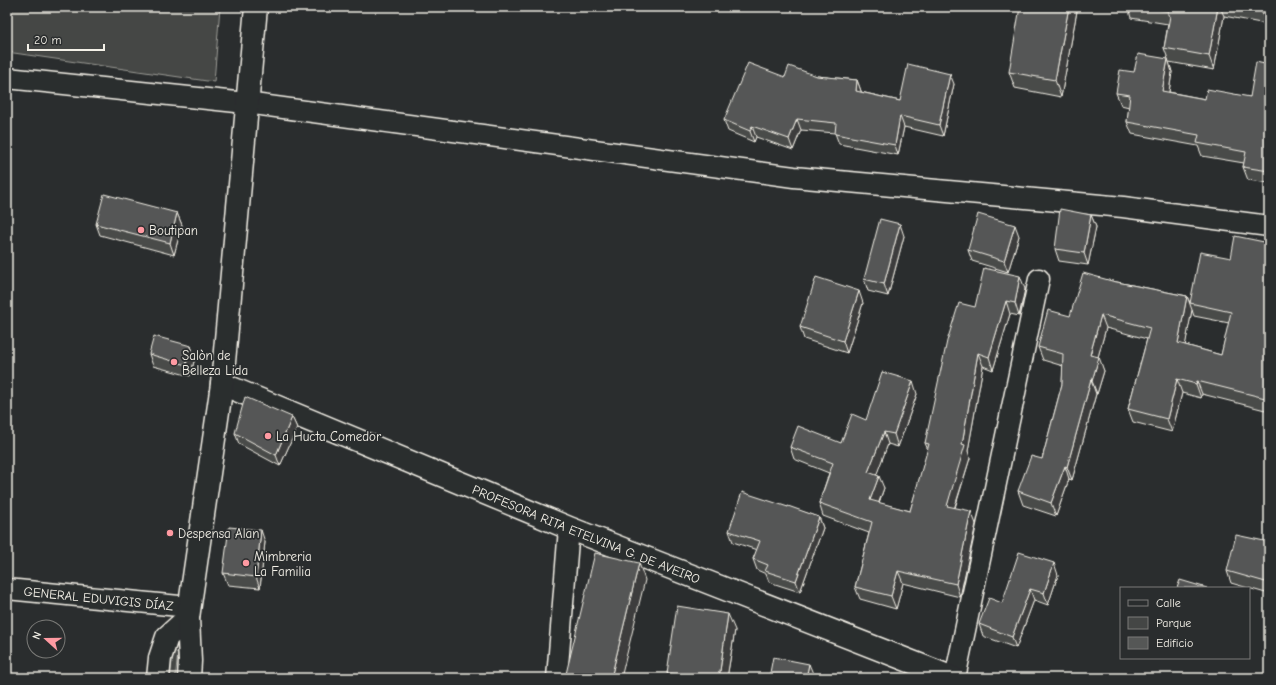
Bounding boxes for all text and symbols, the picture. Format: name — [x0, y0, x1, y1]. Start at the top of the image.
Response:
scale bar — [28, 26, 104, 52]
text: 20 m — [34, 33, 62, 47]
place label: Boutipan — [149, 223, 198, 238]
marker: Boutipan — [136, 225, 146, 235]
place label: Salòn de Belleza Lida — [182, 348, 248, 378]
marker: Salòn de Belleza Lida — [169, 357, 179, 367]
place label: La Hucta Comedor — [276, 429, 382, 444]
marker: La Hucta Comedor — [263, 431, 273, 441]
street label: PROFESORA RITA ETELVINA G. DE AVEIRO — [470, 481, 702, 586]
place label: Despensa Alan — [178, 526, 259, 541]
marker: Despensa Alan — [165, 528, 175, 538]
place label: Mimbreria La Familia — [254, 549, 312, 579]
marker: Mimbreria La Familia — [241, 558, 251, 568]
street label: GENERAL EDUVIGIS DÍAZ — [23, 583, 175, 613]
legend — [1120, 587, 1250, 659]
text: Calle — [1156, 596, 1181, 610]
text: Parque — [1156, 616, 1191, 630]
north arrow — [26, 619, 66, 659]
text: N — [30, 630, 44, 641]
text: Edificio — [1156, 636, 1193, 650]

